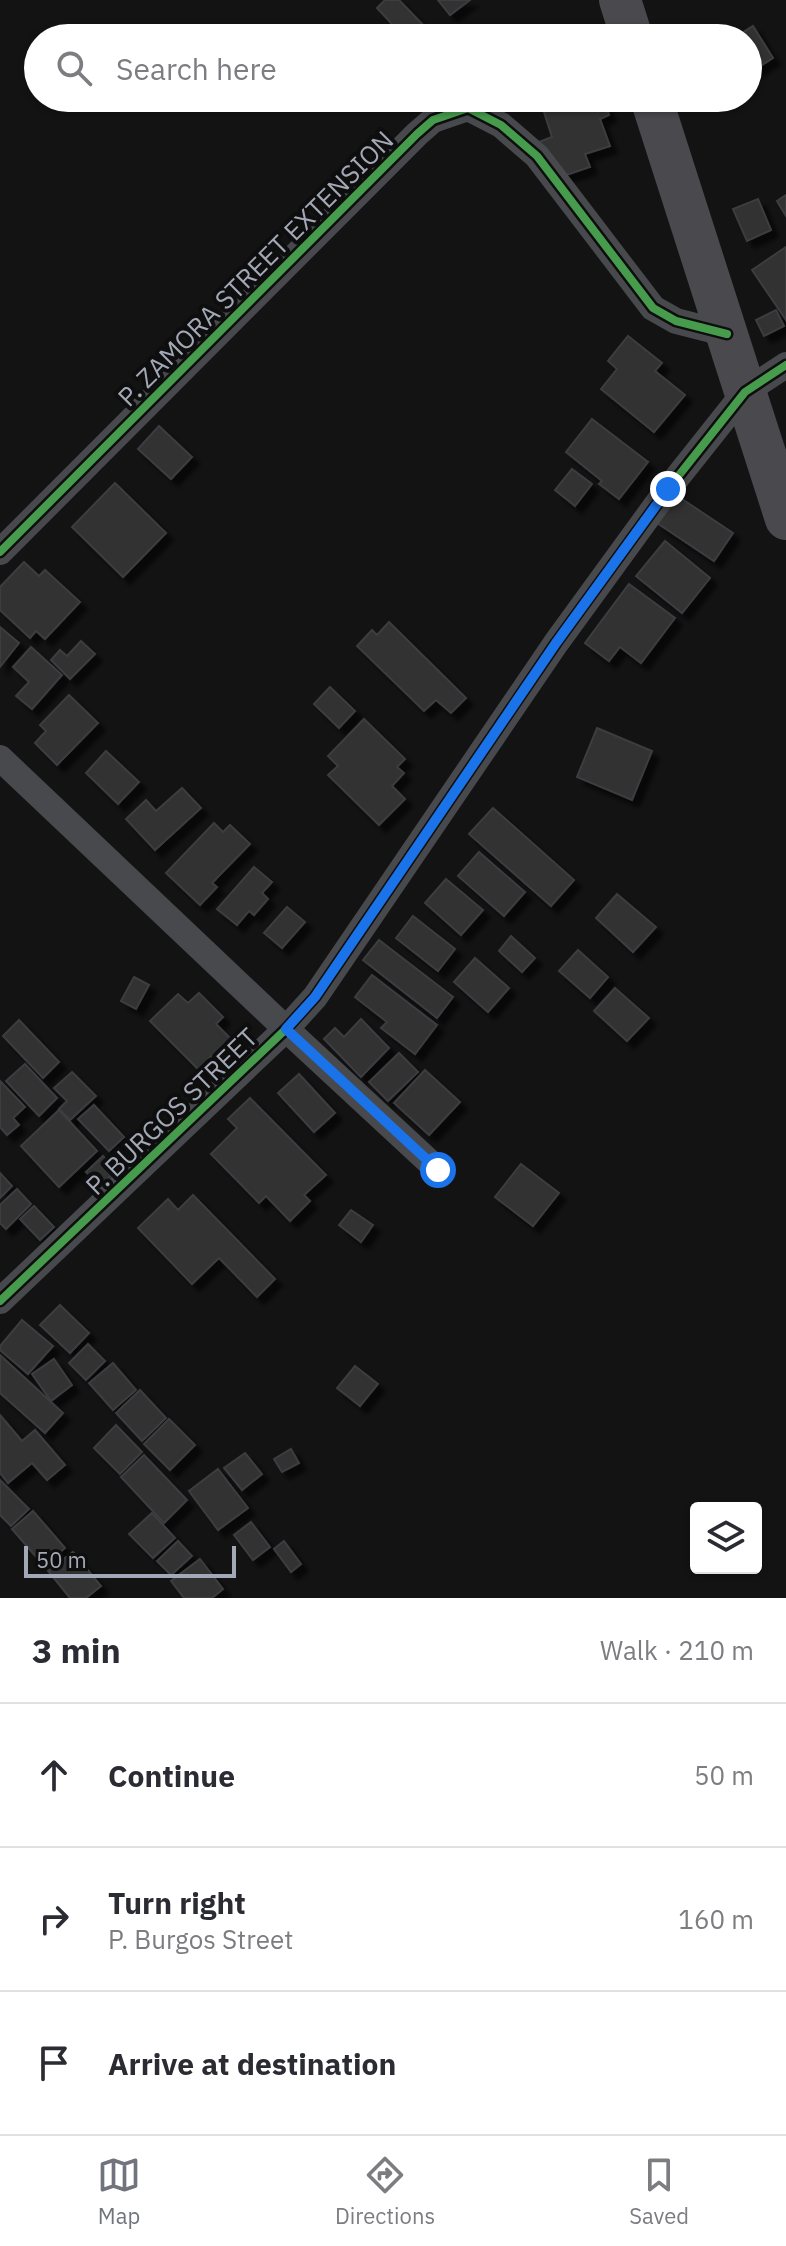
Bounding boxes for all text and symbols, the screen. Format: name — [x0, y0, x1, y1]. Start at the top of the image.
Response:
search box — [24, 24, 762, 112]
icon: search — [52, 46, 96, 90]
text: Search here — [116, 49, 277, 88]
street label: P. ZAMORA STREET EXTENSION — [110, 123, 400, 413]
route end — [650, 471, 686, 507]
street label: P. BURGOS STREET — [78, 1020, 264, 1202]
route start — [420, 1152, 456, 1188]
map controls — [690, 1502, 762, 1574]
button: layers — [690, 1502, 762, 1574]
scale bar — [24, 1542, 236, 1578]
text: 50 m — [36, 1545, 87, 1574]
text: 3 min — [32, 1628, 121, 1672]
text: Walk · 210 m — [600, 1633, 754, 1667]
icon: ahead — [32, 1753, 76, 1797]
text: Continue — [108, 1756, 235, 1795]
text: 50 m — [694, 1758, 754, 1792]
text: Turn right — [108, 1883, 246, 1922]
icon: right — [32, 1897, 76, 1941]
text: 160 m — [678, 1902, 754, 1936]
text: P. Burgos Street — [108, 1922, 293, 1956]
icon: arrive — [32, 2041, 76, 2085]
text: Arrive at destination — [108, 2044, 396, 2083]
tab: Map — [97, 2153, 141, 2230]
tab: Directions — [335, 2153, 435, 2230]
tab: Saved — [629, 2153, 689, 2230]

